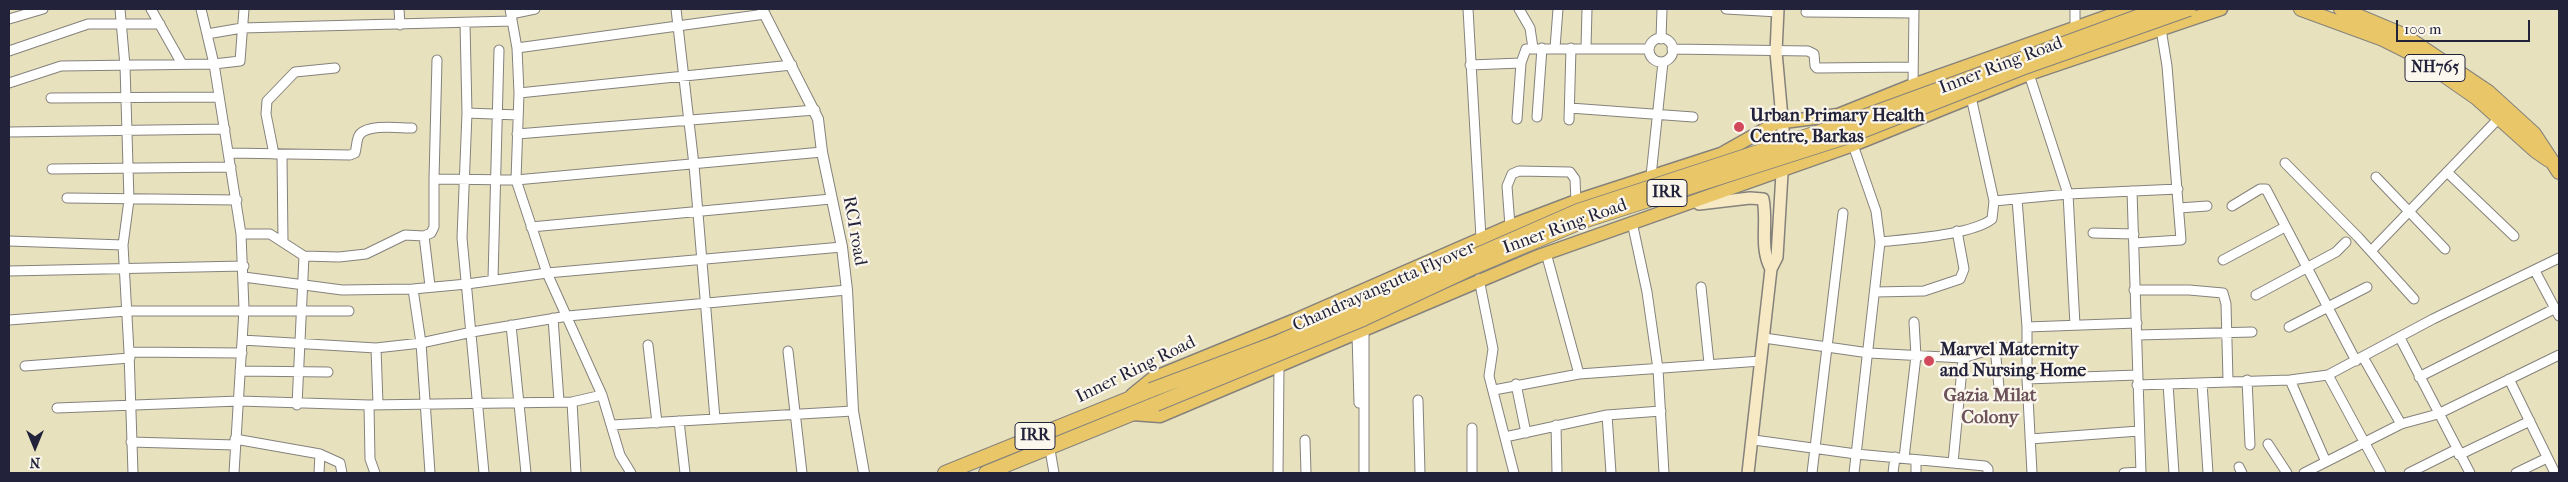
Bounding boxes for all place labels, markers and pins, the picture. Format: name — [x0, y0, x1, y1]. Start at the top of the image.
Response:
place label: Urban Primary Health Centre, Barkas — [1750, 106, 1925, 148]
marker: Urban Primary Health Centre, Barkas — [1732, 120, 1746, 134]
place label: Marvel Maternity and Nursing Home — [1940, 340, 2086, 382]
marker: Marvel Maternity and Nursing Home — [1922, 354, 1936, 368]

